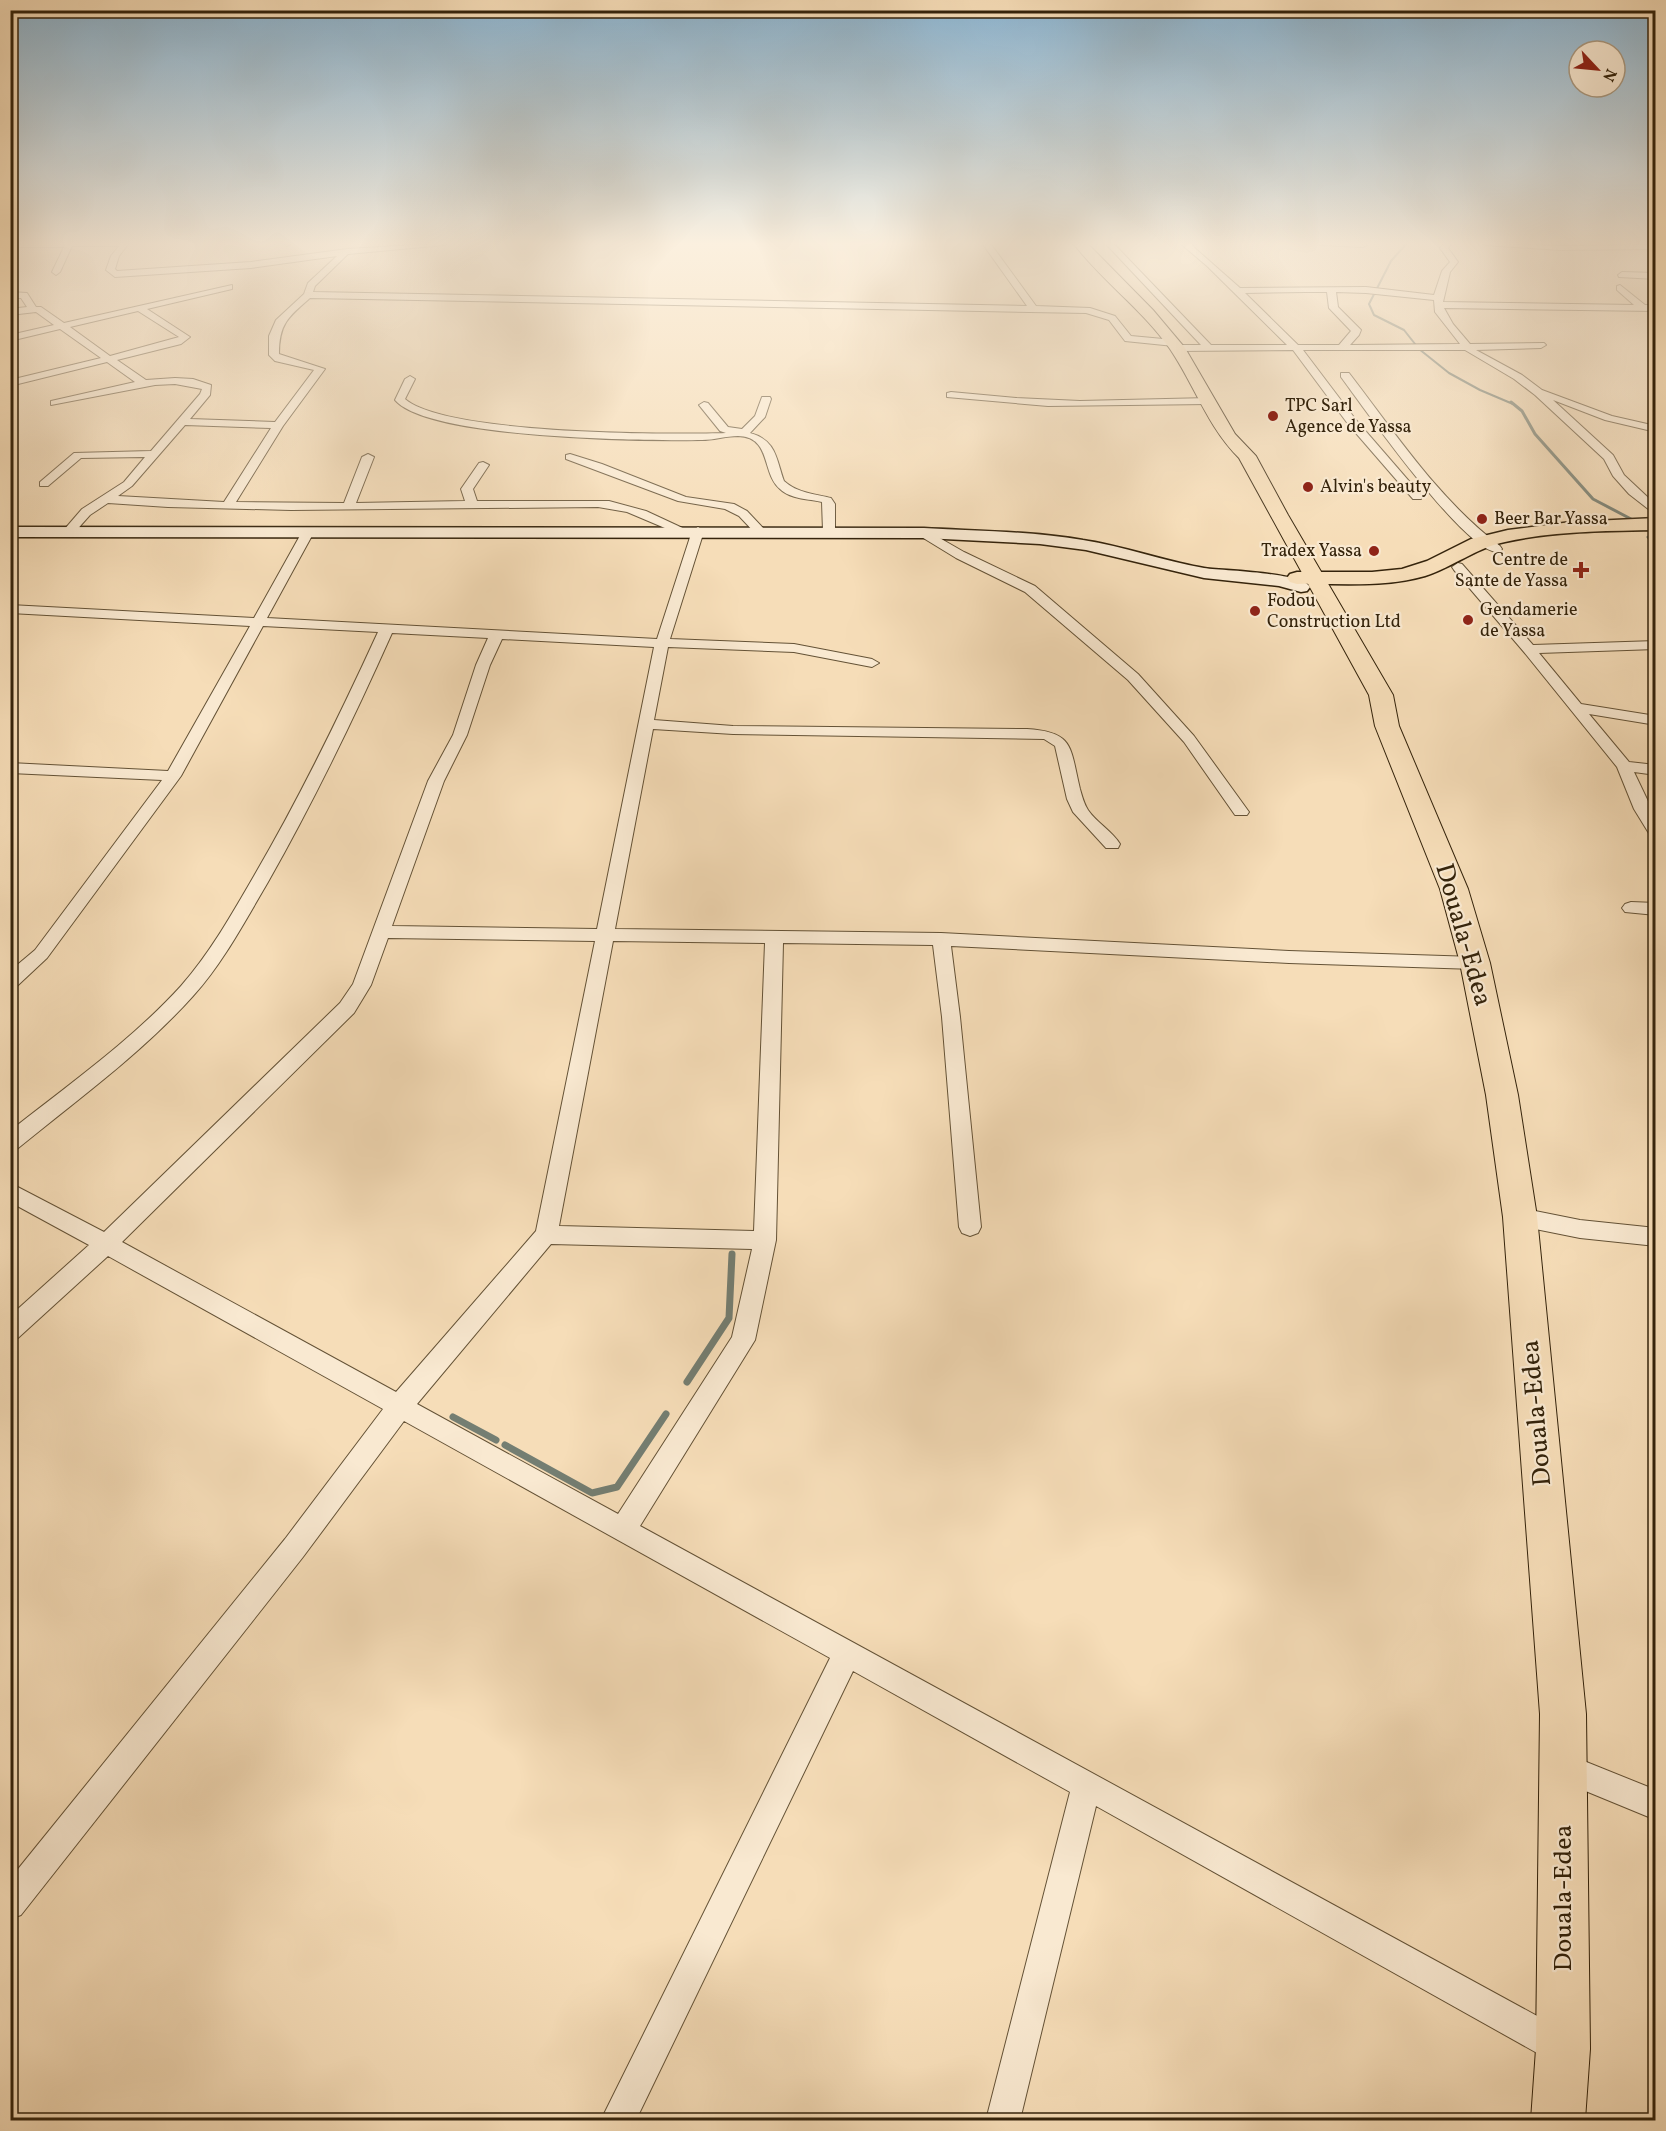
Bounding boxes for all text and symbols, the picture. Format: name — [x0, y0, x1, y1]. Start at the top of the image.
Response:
north arrow — [1567, 39, 1627, 99]
text: N — [1596, 65, 1621, 85]
place label: TPC Sarl Agence de Yassa — [1285, 394, 1412, 440]
marker: TPC Sarl Agence de Yassa — [1266, 409, 1280, 423]
place label: Alvin's beauty — [1320, 475, 1432, 500]
marker: Alvin's beauty — [1301, 480, 1315, 494]
place label: Beer Bar Yassa — [1494, 507, 1608, 532]
marker: Beer Bar Yassa — [1475, 512, 1489, 526]
place label: Tradex Yassa — [1261, 539, 1362, 564]
marker: Tradex Yassa — [1367, 544, 1381, 558]
place label: Centre de Sante de Yassa — [1455, 548, 1568, 594]
marker: Centre de Sante de Yassa — [1572, 561, 1590, 579]
place label: Fodou Construction Ltd — [1267, 589, 1401, 635]
place label: Gendamerie de Yassa — [1480, 598, 1578, 644]
marker: Fodou Construction Ltd — [1248, 604, 1262, 618]
marker: Gendamerie de Yassa — [1461, 613, 1475, 627]
street label: Douala-Edea — [1425, 859, 1501, 1011]
street label: Douala-Edea — [1513, 1338, 1561, 1488]
street label: Douala-Edea — [1546, 1825, 1582, 1971]

